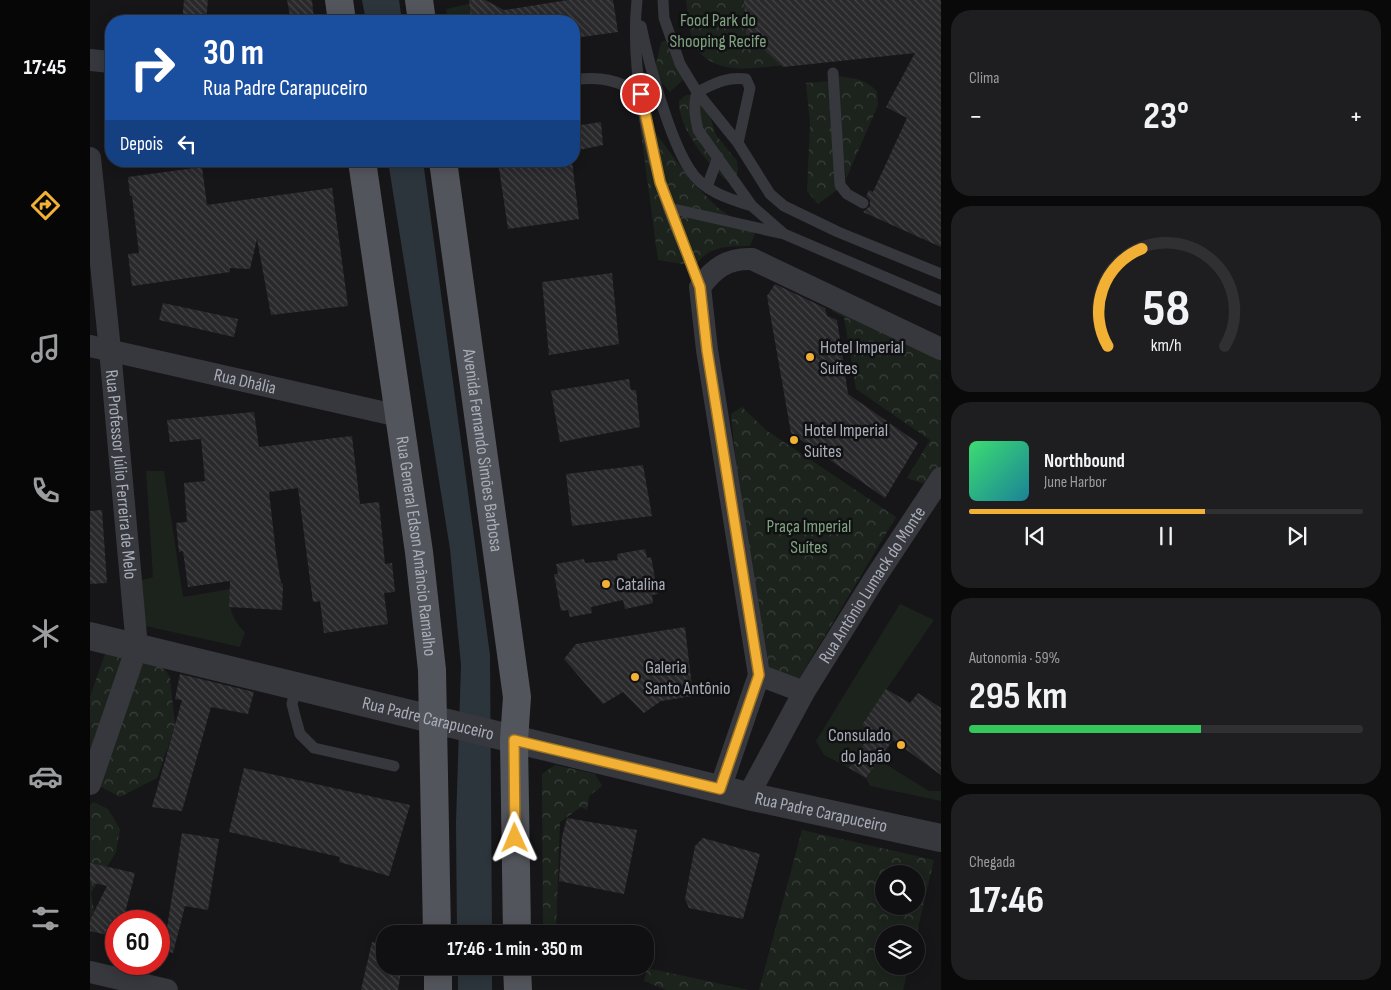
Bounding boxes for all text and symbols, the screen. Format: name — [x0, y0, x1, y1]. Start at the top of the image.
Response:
park label: Food Park do Shooping Recife — [670, 10, 766, 52]
text: 30 m — [203, 32, 264, 75]
icon: right — [120, 35, 185, 100]
text: 17:45 — [24, 54, 66, 81]
text: Clima — [969, 69, 999, 88]
pin — [620, 73, 662, 115]
text: Rua Padre Carapuceiro — [203, 75, 368, 102]
icon: arrive — [627, 80, 655, 108]
text: 23° — [1143, 94, 1189, 139]
text: − — [969, 100, 983, 133]
text: + — [1349, 100, 1363, 133]
icon: left — [173, 130, 201, 158]
text: Depois — [120, 133, 163, 156]
icon: directions — [28, 188, 63, 223]
text: 58 — [1142, 278, 1190, 341]
icon: music — [28, 331, 63, 366]
text: km/h — [1151, 335, 1181, 356]
place label: Hotel Imperial Suítes — [820, 337, 904, 379]
street label: Avenida Fernando Simões Barbosa — [458, 347, 507, 553]
marker: Hotel Imperial Suítes — [804, 351, 816, 363]
street label: Rua Dhália — [212, 364, 278, 399]
street label: Rua Professor Júlio Ferreira de Melo — [101, 369, 141, 580]
place label: Hotel Imperial Suites — [804, 420, 888, 462]
marker: Hotel Imperial Suites — [788, 434, 800, 446]
street label: Rua General Edson Amâncio Ramalho — [391, 435, 440, 657]
text: Northbound — [1044, 450, 1125, 473]
icon: phone — [28, 473, 63, 508]
text: June Harbor — [1044, 473, 1107, 492]
street label: Rua Antônio Lumack do Monte — [814, 503, 930, 667]
park label: Praça Imperial Suítes — [767, 516, 851, 558]
icon: previous — [1021, 522, 1049, 550]
icon: pause — [1152, 522, 1180, 550]
icon: next — [1283, 522, 1311, 550]
place label: Catalina — [616, 574, 665, 595]
marker: Catalina — [600, 578, 612, 590]
icon: climate — [28, 616, 63, 651]
text: Autonomia · 59% — [969, 649, 1060, 668]
place label: Galeria Santo Antônio — [645, 657, 730, 699]
marker: Galeria Santo Antônio — [629, 671, 641, 683]
text: 295 km — [969, 674, 1068, 719]
street label: Rua Padre Carapuceiro — [360, 693, 496, 745]
place label: Consulado do Japão — [828, 725, 891, 767]
marker: Consulado do Japão — [895, 739, 907, 751]
icon: car — [28, 759, 63, 794]
street label: Rua Padre Carapuceiro — [753, 788, 889, 837]
position arrow — [488, 811, 540, 863]
text: Chegada — [969, 853, 1015, 872]
map controls — [875, 865, 925, 975]
button: search — [875, 865, 925, 915]
text: 17:46 — [969, 878, 1044, 923]
icon: filters — [28, 901, 63, 936]
speed limit sign: 60 — [105, 910, 170, 975]
button: layers — [875, 925, 925, 975]
text: 17:46 · 1 min · 350 m — [447, 938, 583, 961]

